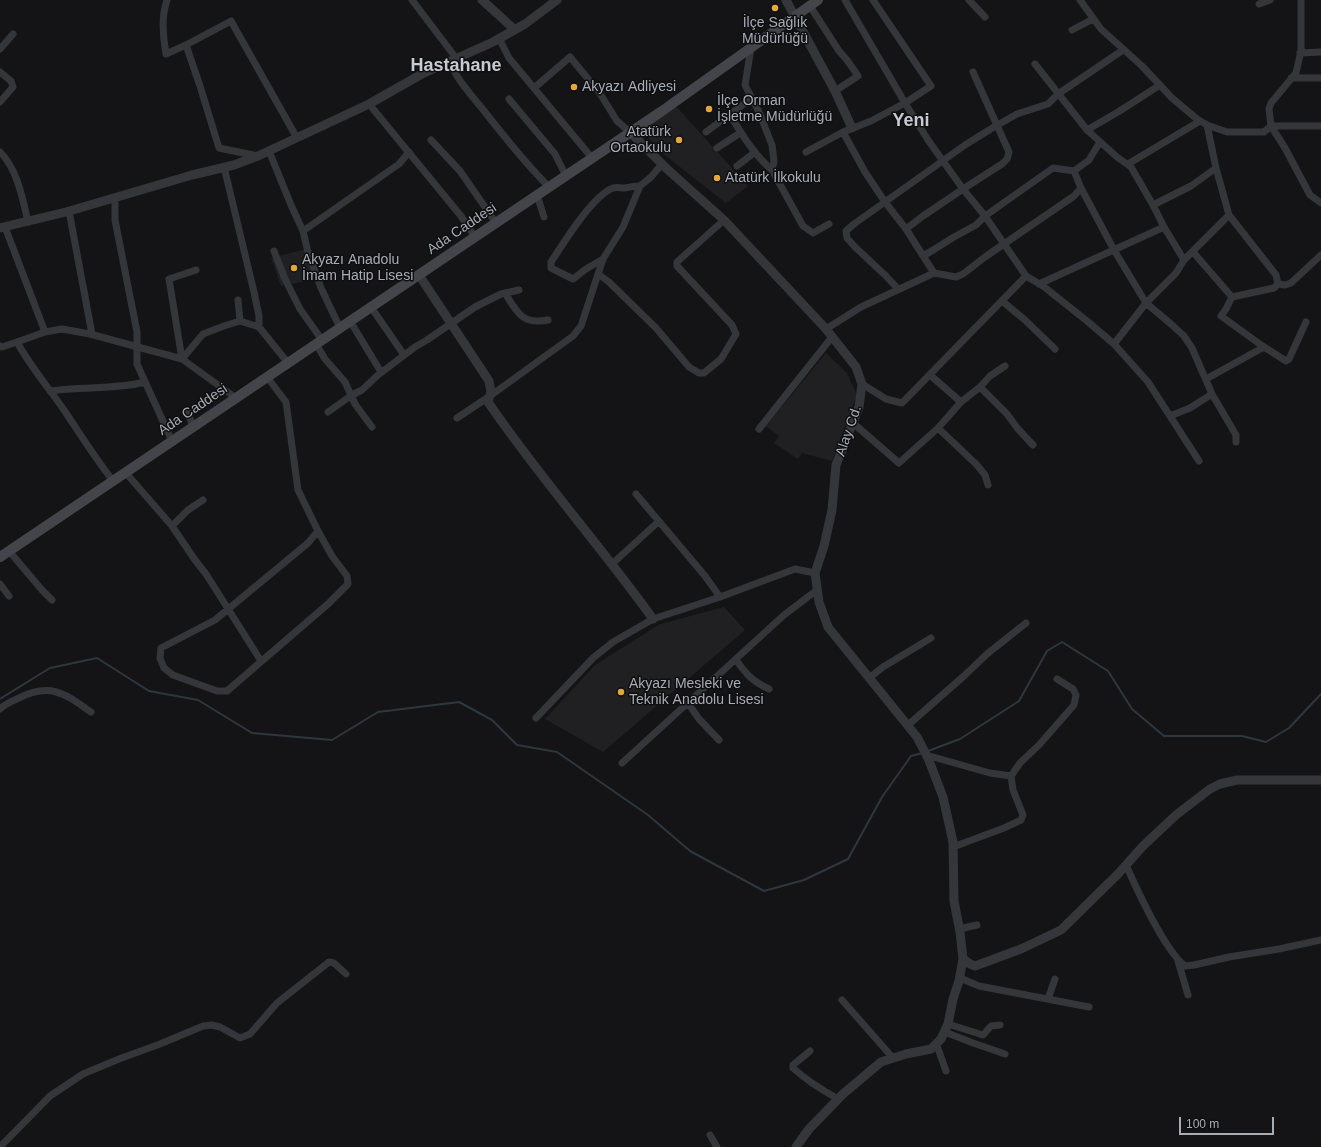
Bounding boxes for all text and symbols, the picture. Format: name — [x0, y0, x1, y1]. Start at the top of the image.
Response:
marker: İlçe Sağlık Müdürlüğü — [770, 3, 780, 13]
place label: İlçe Sağlık Müdürlüğü — [742, 15, 808, 48]
district label: Hastahane — [410, 55, 502, 77]
place label: Akyazı Adliyesi — [582, 79, 676, 95]
marker: Akyazı Adliyesi — [569, 82, 579, 92]
place label: İlçe Orman İşletme Müdürlüğü — [717, 93, 832, 126]
marker: İlçe Orman İşletme Müdürlüğü — [704, 104, 714, 114]
district label: Yeni — [892, 110, 930, 132]
place label: Atatürk Ortaokulu — [610, 124, 671, 156]
marker: Atatürk Ortaokulu — [674, 135, 684, 145]
place label: Atatürk İlkokulu — [725, 170, 821, 186]
marker: Atatürk İlkokulu — [712, 173, 722, 183]
street label: Ada Caddesi — [424, 200, 500, 258]
place label: Akyazı Anadolu İmam Hatip Lisesi — [302, 252, 413, 284]
marker: Akyazı Anadolu İmam Hatip Lisesi — [289, 263, 299, 273]
street label: Ada Caddesi — [155, 381, 231, 439]
street label: Alay Cd. — [832, 403, 866, 459]
place label: Akyazı Mesleki ve Teknik Anadolu Lisesi — [629, 676, 764, 708]
marker: Akyazı Mesleki ve Teknik Anadolu Lisesi — [616, 687, 626, 697]
scale bar — [1181, 1109, 1276, 1135]
text: 100 m — [1186, 1117, 1219, 1131]

